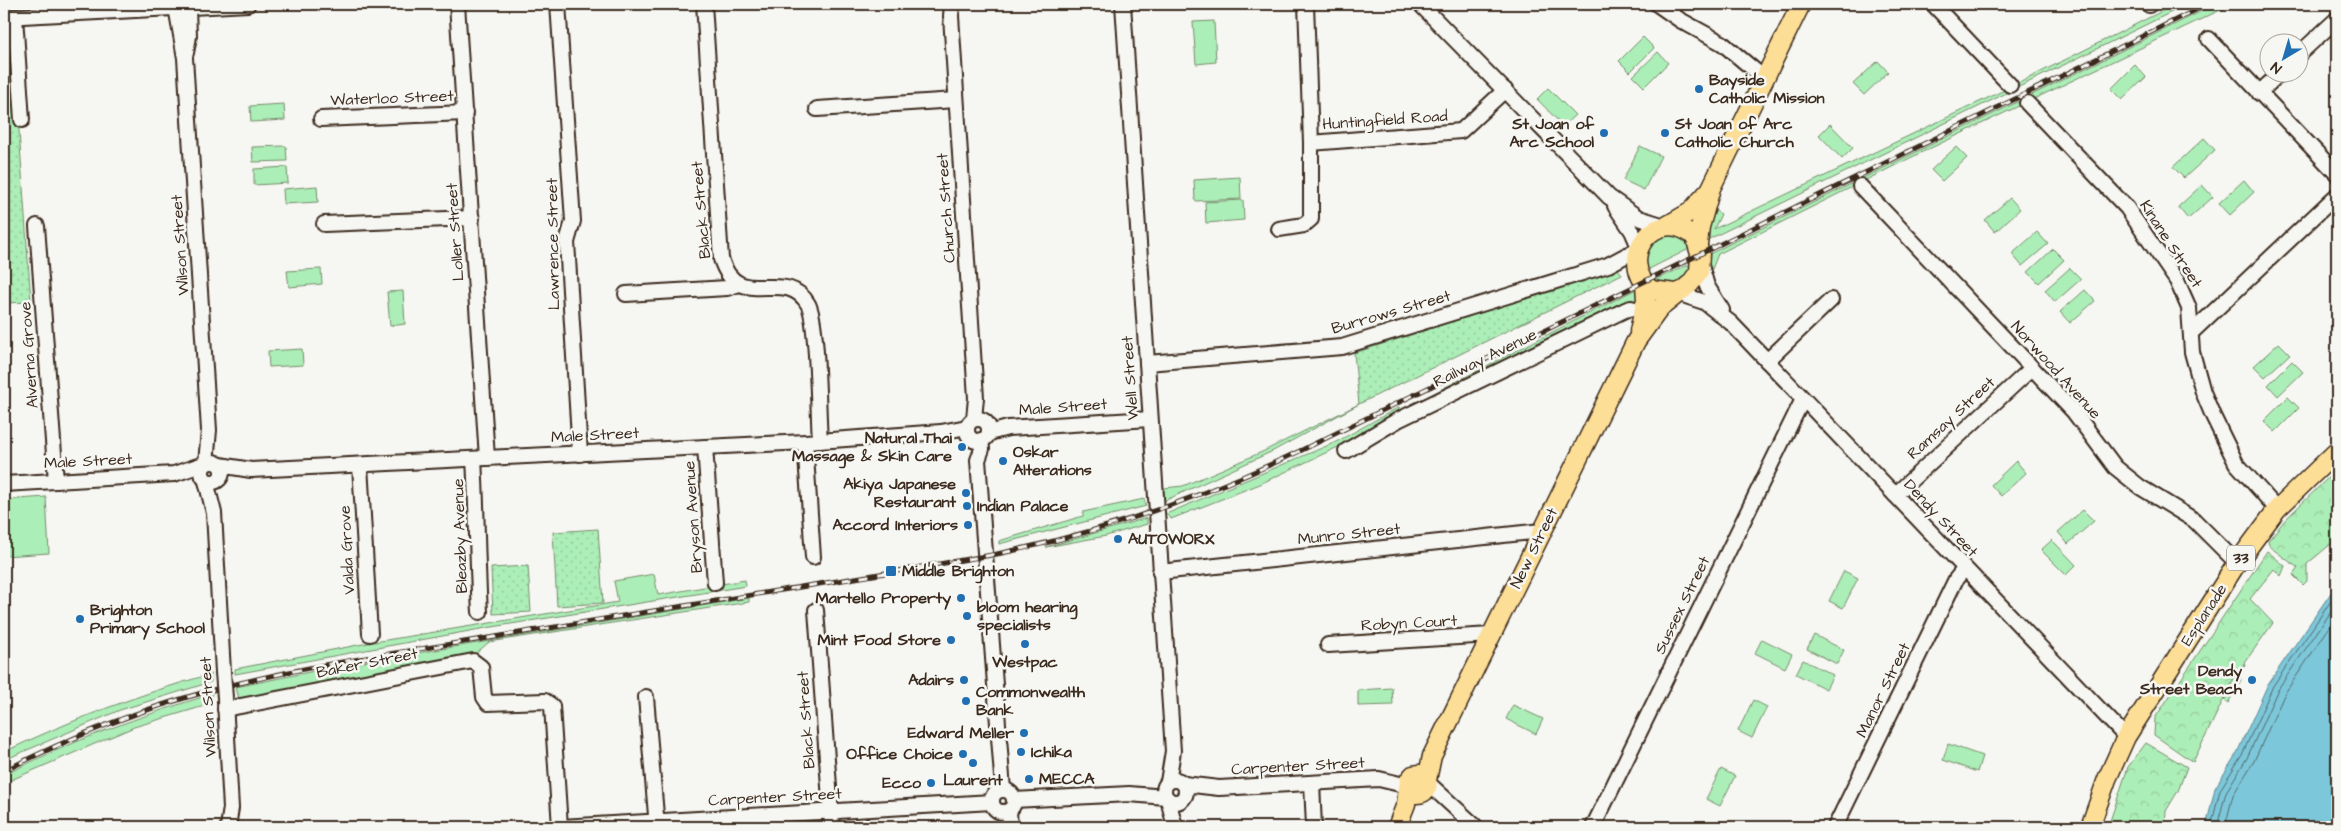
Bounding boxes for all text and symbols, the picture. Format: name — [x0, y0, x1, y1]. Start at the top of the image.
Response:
north arrow — [2258, 32, 2308, 82]
text: N — [2267, 57, 2286, 78]
place label: Bayside Catholic Mission — [1709, 69, 1824, 109]
marker: Bayside Catholic Mission — [1693, 83, 1705, 95]
street label: Waterloo Street — [330, 85, 455, 111]
street label: Huntingfield Road — [1322, 105, 1448, 136]
place label: St Joan of Arc School — [1510, 113, 1595, 153]
place label: St Joan of Arc Catholic Church — [1674, 113, 1795, 153]
marker: St Joan of Arc School — [1598, 127, 1610, 139]
marker: St Joan of Arc Catholic Church — [1659, 127, 1671, 139]
street label: Church Street — [931, 152, 961, 264]
street label: Black Street — [686, 160, 716, 260]
street label: Lawrence Street — [541, 177, 565, 310]
street label: Loller Street — [441, 182, 469, 282]
street label: Wilson Street — [165, 193, 194, 296]
street label: Kinane Street — [2134, 196, 2208, 293]
street label: Burrows Street — [1329, 284, 1454, 340]
street label: Alverna Grove — [14, 301, 44, 409]
street label: Norwood Avenue — [2006, 316, 2106, 424]
street label: Railway Avenue — [1430, 323, 1541, 393]
street label: Well Street — [1116, 335, 1144, 421]
street label: Ramsay Street — [1902, 371, 2001, 465]
street label: Male Street — [1018, 393, 1108, 421]
street label: Male Street — [550, 422, 640, 448]
place label: Natural Thai Massage & Skin Care — [792, 427, 953, 469]
marker: Natural Thai Massage & Skin Care — [956, 441, 968, 453]
place label: Oskar Alterations — [1013, 441, 1092, 481]
street label: Male Street — [43, 448, 133, 474]
marker: Oskar Alterations — [997, 455, 1009, 467]
street label: Bryson Avenue — [678, 460, 709, 574]
place label: Akiya Japanese Restaurant — [843, 473, 957, 513]
street label: Dendy Street — [1898, 474, 1983, 563]
street label: Bleazby Avenue — [447, 478, 474, 594]
marker: Akiya Japanese Restaurant — [960, 487, 972, 499]
place label: Indian Palace — [977, 495, 1069, 517]
marker: Indian Palace — [961, 500, 973, 512]
street label: New Street — [1505, 503, 1563, 592]
street label: Valda Grove — [334, 504, 360, 595]
place label: Accord Interiors — [832, 514, 958, 536]
street label: Munro Street — [1297, 518, 1402, 550]
marker: Accord Interiors — [962, 519, 974, 531]
place label: AUTOWORX — [1128, 528, 1215, 550]
marker: AUTOWORX — [1112, 533, 1124, 545]
road number: 33 — [2227, 546, 2255, 570]
street label: Sussex Street — [1649, 552, 1715, 658]
place label: Middle Brighton — [902, 560, 1014, 584]
marker: Middle Brighton — [884, 564, 898, 578]
street label: Esplanade — [2176, 579, 2232, 650]
place label: Martello Property — [816, 587, 951, 610]
marker: Martello Property — [955, 592, 967, 604]
place label: bloom hearing specialists — [977, 596, 1078, 636]
place label: Brighton Primary School — [90, 599, 205, 640]
street label: Robyn Court — [1360, 609, 1458, 638]
marker: bloom hearing specialists — [961, 610, 973, 622]
marker: Brighton Primary School — [74, 613, 86, 625]
place label: Mint Food Store — [818, 629, 941, 651]
marker: Mint Food Store — [945, 634, 957, 646]
marker: Westpac — [1019, 638, 1031, 650]
street label: Manor Street — [1851, 638, 1916, 741]
street label: Baker Street — [315, 642, 420, 684]
place label: Westpac — [991, 651, 1059, 673]
street label: Wilson Street — [194, 656, 222, 758]
place label: Dendy Street Beach — [2139, 660, 2243, 700]
place label: Adairs — [908, 669, 954, 691]
street label: Black Street — [792, 670, 820, 770]
marker: Adairs — [958, 674, 970, 686]
marker: Dendy Street Beach — [2246, 674, 2258, 686]
place label: Commonwealth Bank — [976, 681, 1086, 721]
marker: Commonwealth Bank — [960, 695, 972, 707]
place label: Edward Meller — [907, 722, 1014, 744]
marker: Edward Meller — [1018, 727, 1030, 739]
place label: Ichika — [1031, 741, 1073, 763]
place label: Office Choice — [846, 743, 953, 765]
marker: Ichika — [1015, 746, 1027, 758]
marker: Office Choice — [957, 748, 969, 760]
street label: Carpenter Street — [1231, 751, 1366, 780]
marker: Laurent — [967, 757, 979, 769]
place label: MECCA — [1039, 768, 1095, 790]
place label: Laurent — [943, 769, 1003, 791]
place label: Ecco — [882, 772, 922, 794]
marker: MECCA — [1023, 773, 1035, 785]
marker: Ecco — [925, 777, 937, 789]
street label: Carpenter Street — [708, 782, 843, 811]

